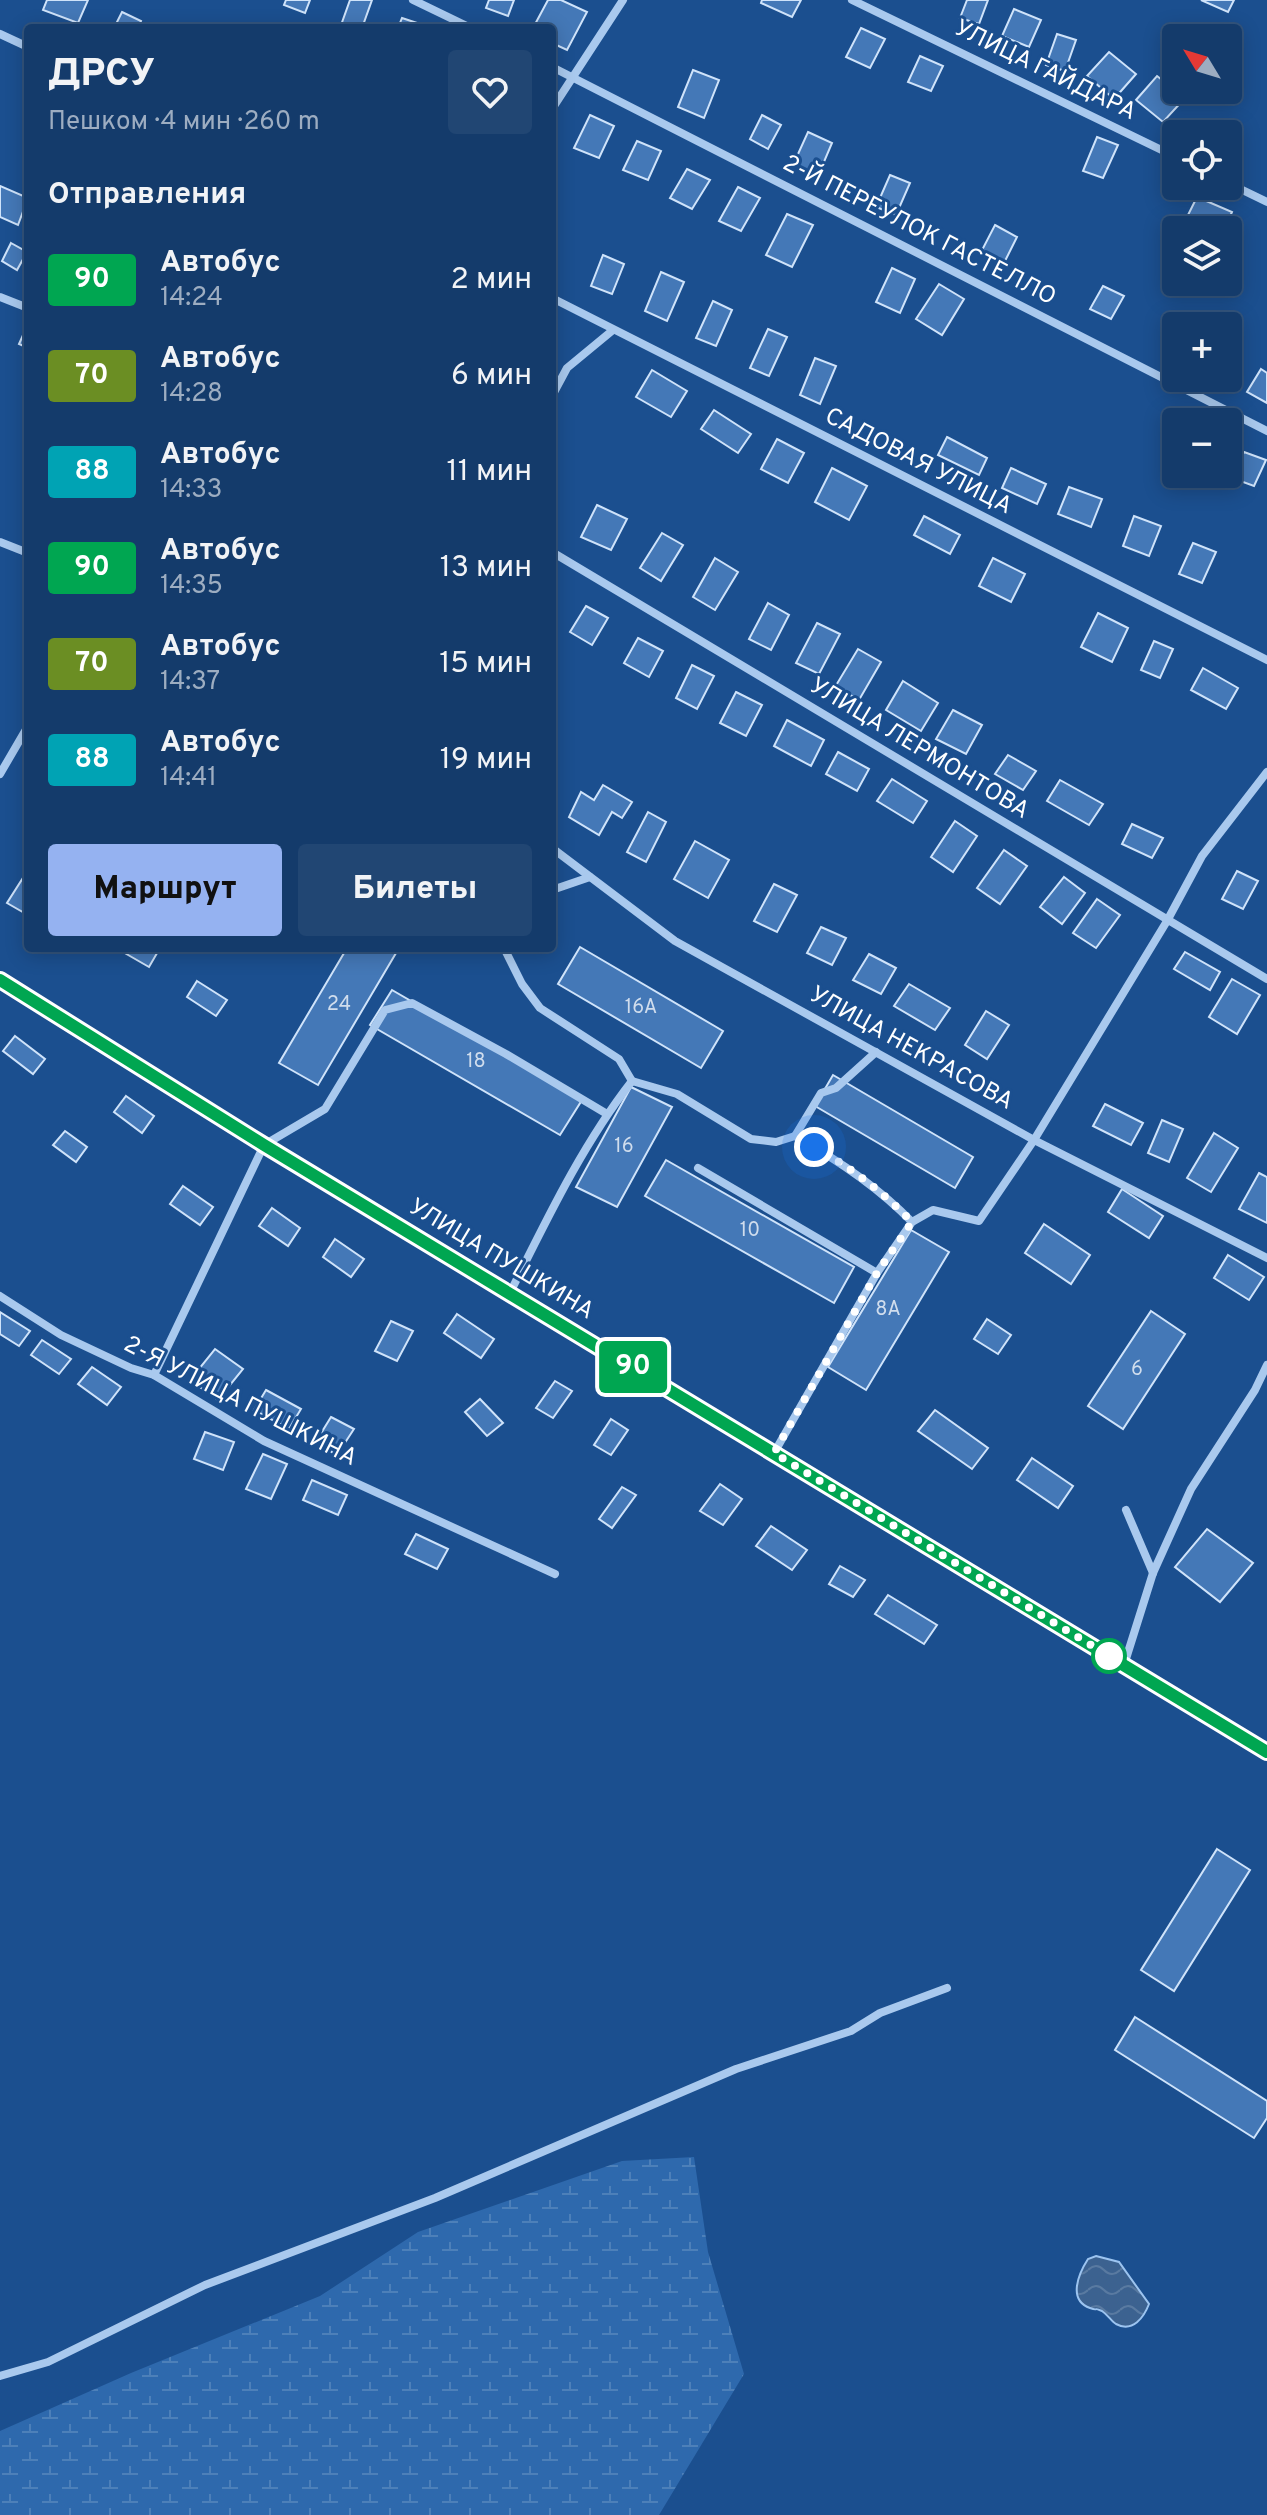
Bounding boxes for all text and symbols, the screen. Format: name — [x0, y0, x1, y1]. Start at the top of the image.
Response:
street label: УЛИЦА ГАЙДАРА — [949, 12, 1142, 128]
north arrow — [1162, 24, 1242, 104]
map controls — [1162, 24, 1242, 488]
button: heart — [448, 50, 532, 134]
text: ДРСУ — [48, 51, 155, 100]
text: Пешком · 4 мин · 260 m — [48, 106, 320, 139]
button: locate — [1162, 120, 1242, 200]
street label: 2-Й ПЕРЕУЛОК ГАСТЕЛЛО — [777, 147, 1062, 313]
text: Отправления — [48, 177, 246, 214]
button: layers — [1162, 216, 1242, 296]
text: Автобус — [160, 245, 281, 282]
text: 90 — [74, 262, 110, 298]
text: 2 мин — [451, 262, 532, 299]
text: 14:24 — [160, 282, 223, 315]
button: + — [1162, 312, 1242, 392]
text: Автобус — [160, 341, 281, 378]
text: 70 — [75, 358, 109, 394]
text: 6 мин — [451, 358, 532, 395]
text: 14:28 — [160, 378, 223, 411]
street label: САДОВАЯ УЛИЦА — [819, 402, 1017, 522]
button: − — [1162, 408, 1242, 488]
text: Автобус — [160, 437, 281, 474]
text: 88 — [74, 454, 110, 490]
text: 11 мин — [447, 454, 532, 491]
text: 14:33 — [160, 474, 222, 507]
text: Автобус — [160, 533, 281, 570]
text: 90 — [74, 550, 110, 586]
text: 13 мин — [440, 550, 532, 587]
text: 14:35 — [160, 570, 223, 603]
text: Автобус — [160, 629, 281, 666]
text: 70 — [75, 646, 109, 682]
text: 15 мин — [439, 646, 532, 683]
text: 14:37 — [160, 666, 220, 699]
street label: УЛИЦА ЛЕРМОНТОВА — [804, 671, 1034, 827]
text: Автобус — [160, 725, 281, 762]
text: 88 — [74, 742, 110, 778]
text: 19 мин — [440, 742, 532, 779]
text: 14:41 — [160, 762, 217, 795]
button: Маршрут — [48, 844, 282, 936]
button: Билеты — [298, 844, 532, 936]
street label: УЛИЦА НЕКРАСОВА — [804, 980, 1018, 1118]
house number: 24 — [327, 992, 351, 1018]
house number: 16А — [625, 995, 657, 1021]
house number: 18 — [466, 1049, 486, 1075]
your location — [794, 1127, 834, 1167]
house number: 16 — [614, 1134, 634, 1160]
street label: УЛИЦА ПУШКИНА — [403, 1193, 599, 1327]
house number: 10 — [740, 1218, 760, 1244]
house number: 8А — [875, 1297, 901, 1323]
street label: 2-Я УЛИЦА ПУШКИНА — [118, 1330, 362, 1474]
line badge: 90 — [597, 1341, 669, 1393]
text: 90 — [615, 1349, 651, 1385]
house number: 6 — [1131, 1357, 1143, 1383]
unlabelled marker — [1092, 1639, 1126, 1673]

